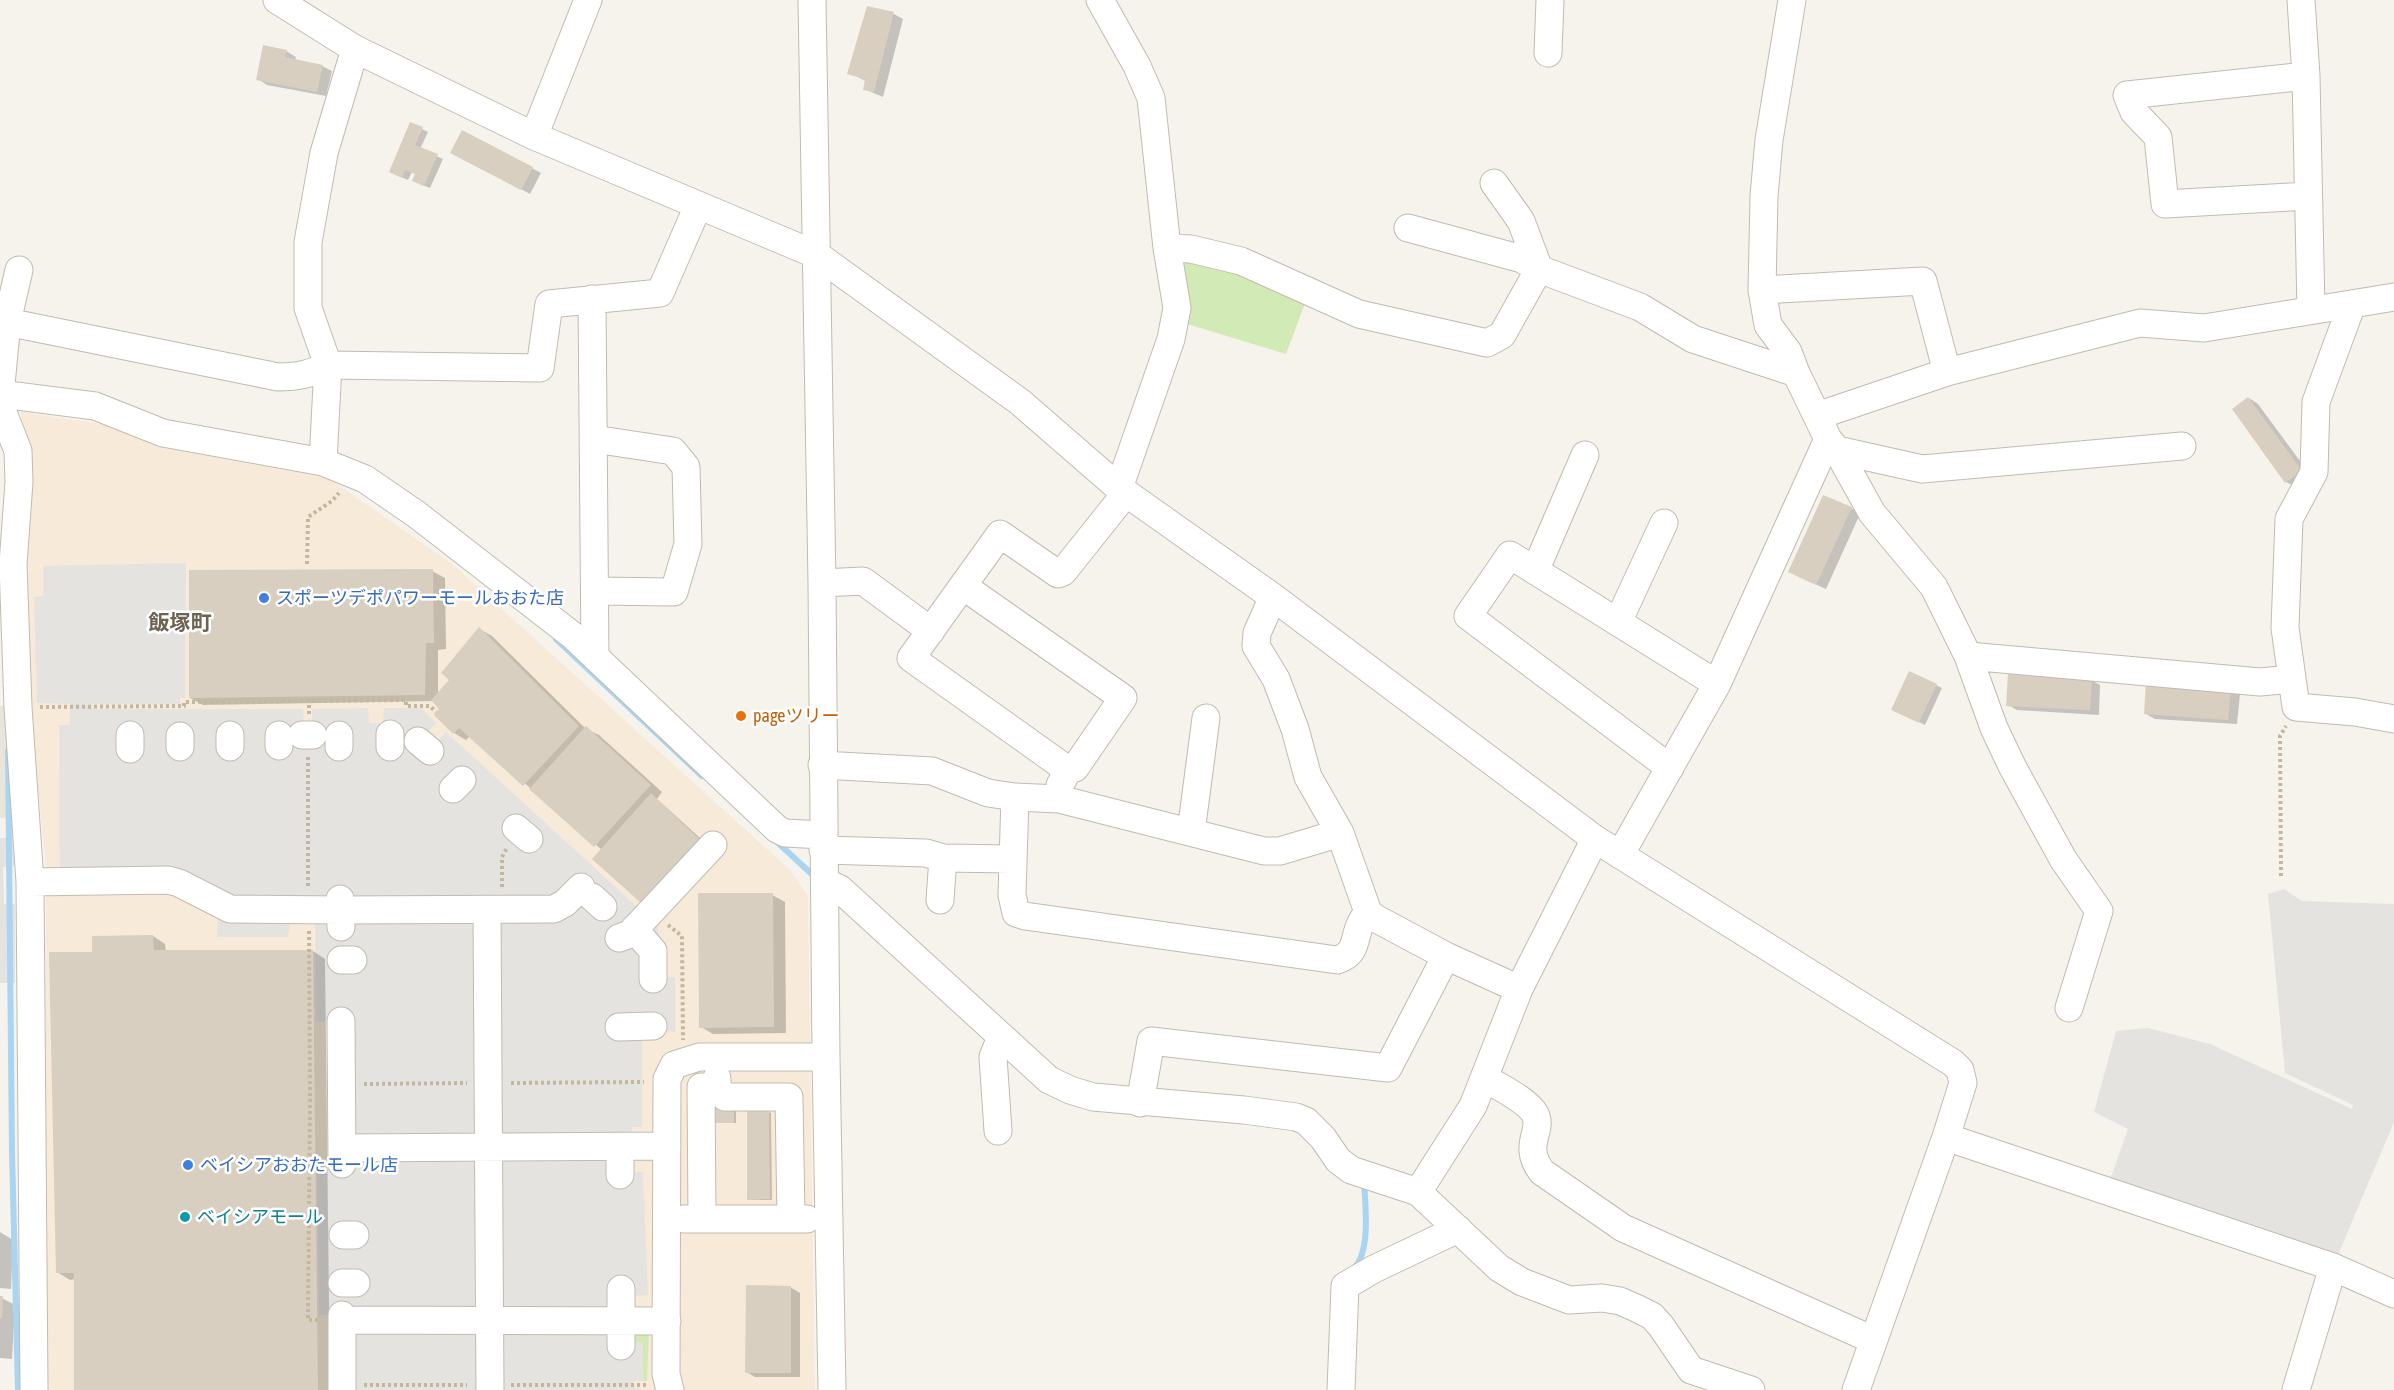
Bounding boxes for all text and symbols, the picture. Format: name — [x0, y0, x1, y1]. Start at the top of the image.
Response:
place label: スポーツデポパワーモールおおた店 — [276, 587, 564, 609]
marker: スポーツデポパワーモールおおた店 — [257, 591, 271, 605]
district label: 飯塚町 — [149, 610, 211, 636]
place label: pageツリー — [753, 705, 839, 727]
marker: pageツリー — [734, 709, 748, 723]
place label: ベイシアおおたモール店 — [200, 1154, 398, 1176]
marker: ベイシアおおたモール店 — [181, 1158, 195, 1172]
place label: ベイシアモール — [197, 1206, 323, 1228]
marker: ベイシアモール — [178, 1210, 192, 1224]

